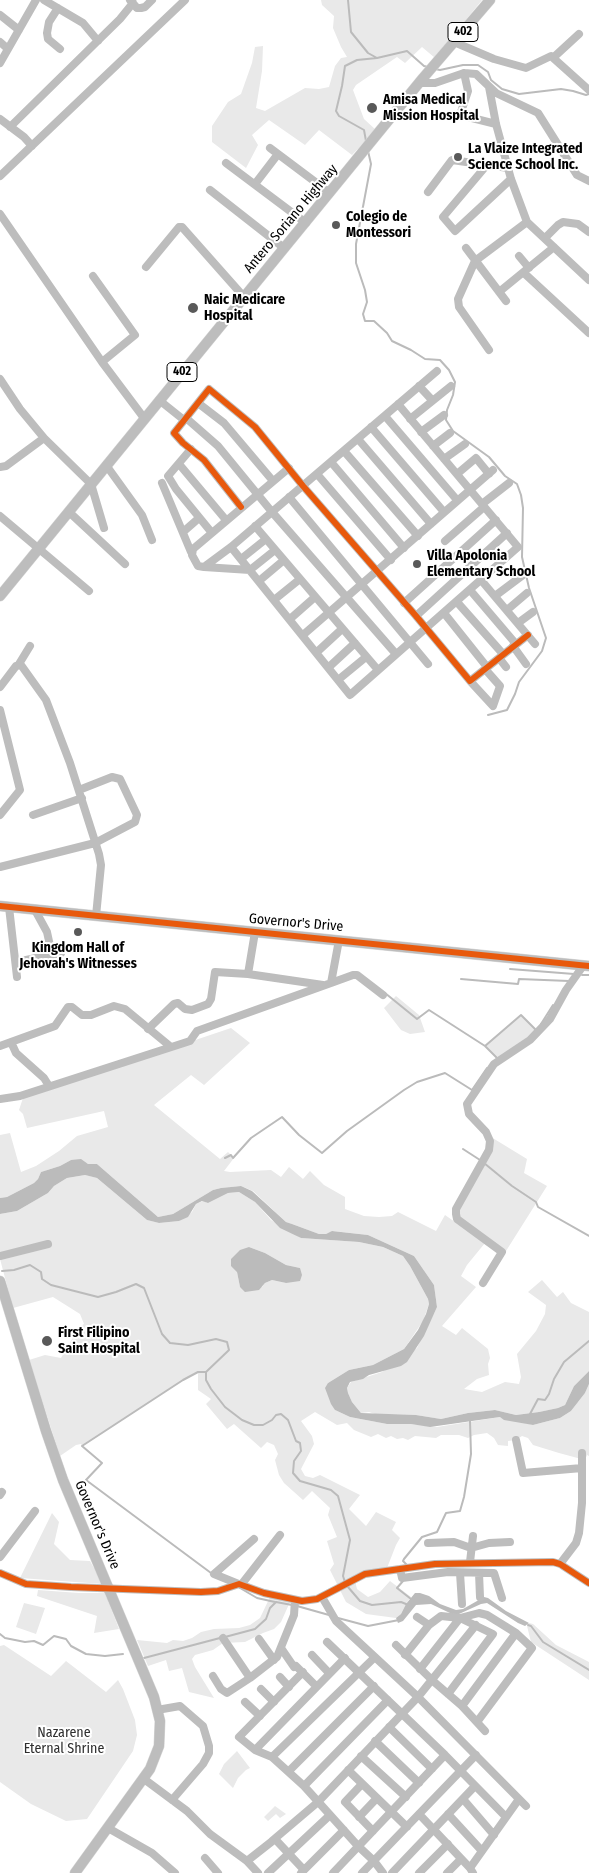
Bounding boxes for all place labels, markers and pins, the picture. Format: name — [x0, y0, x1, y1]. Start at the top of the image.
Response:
place label: Amisa Medical Mission Hospital — [383, 92, 479, 124]
marker: Amisa Medical Mission Hospital — [365, 101, 379, 115]
place label: La Vlaize Integrated Science School Inc. — [468, 141, 583, 174]
marker: La Vlaize Integrated Science School Inc. — [452, 151, 464, 163]
place label: Colegio de Montessori — [346, 209, 411, 242]
marker: Colegio de Montessori — [330, 219, 342, 231]
place label: Naic Medicare Hospital — [204, 292, 285, 324]
marker: Naic Medicare Hospital — [186, 301, 200, 315]
place label: Villa Apolonia Elementary School — [427, 548, 535, 580]
marker: Villa Apolonia Elementary School — [411, 558, 423, 570]
marker: Kingdom Hall of Jehovah's Witnesses — [72, 926, 84, 938]
place label: Kingdom Hall of Jehovah's Witnesses — [19, 940, 137, 972]
place label: First Filipino Saint Hospital — [58, 1325, 140, 1358]
marker: First Filipino Saint Hospital — [40, 1334, 54, 1348]

